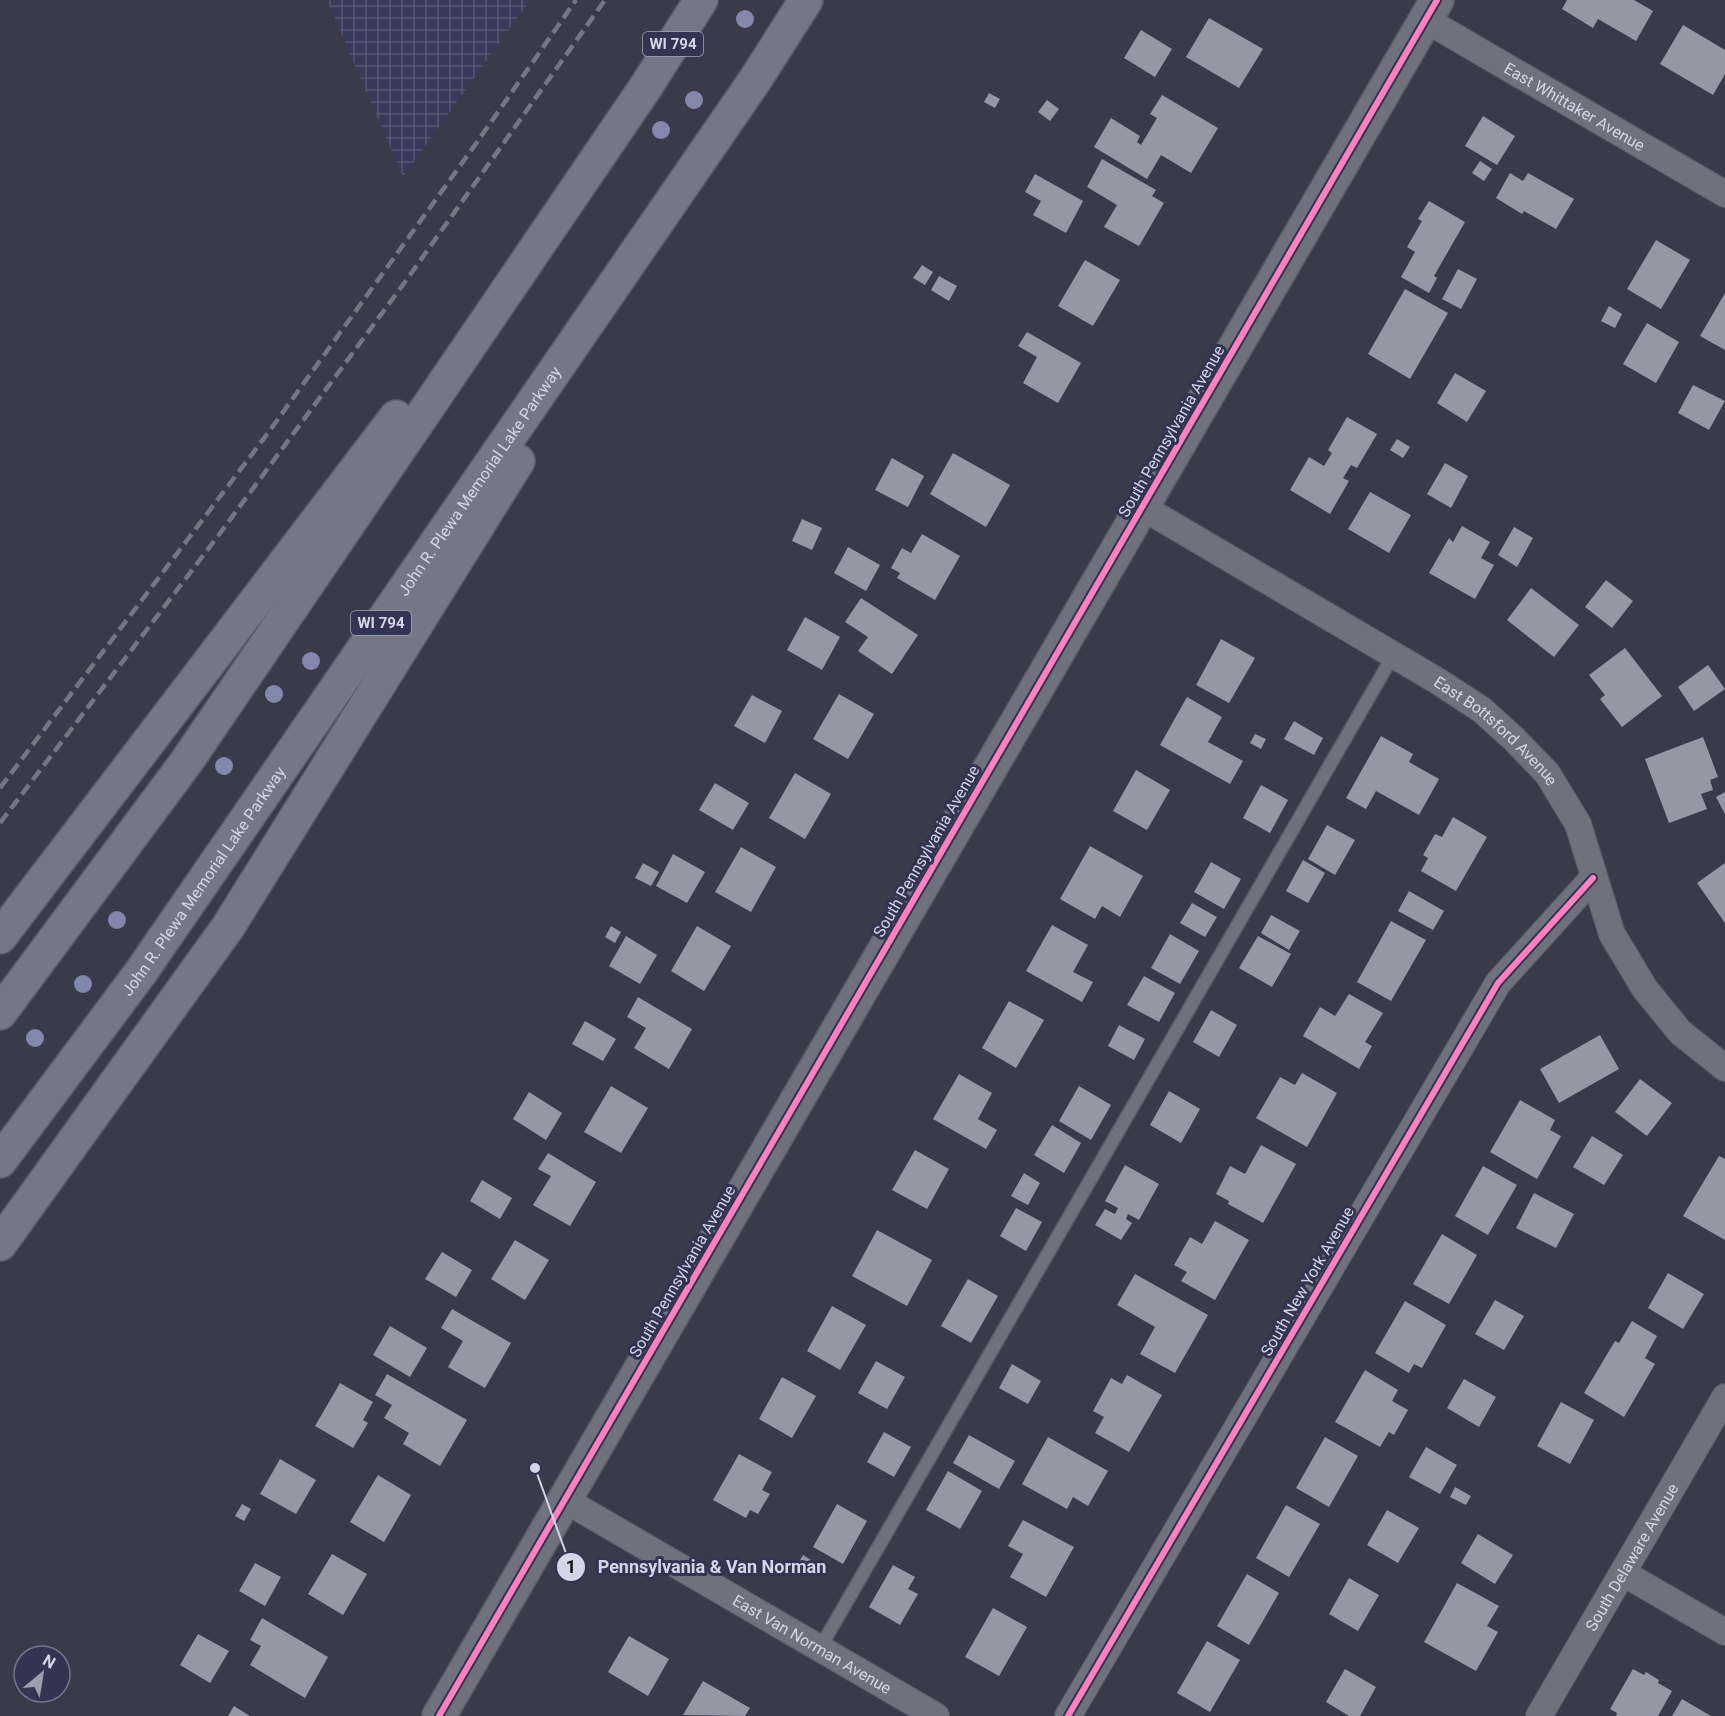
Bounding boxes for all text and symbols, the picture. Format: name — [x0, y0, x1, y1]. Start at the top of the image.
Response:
road number: WI 794 — [643, 32, 703, 56]
street label: East Whittaker Avenue — [1501, 59, 1648, 155]
street label: South Pennsylvania Avenue — [1114, 342, 1229, 521]
street label: John R. Plewa Memorial Lake Parkway — [394, 362, 565, 600]
road number: WI 794 — [351, 611, 411, 635]
street label: East Bottsford Avenue — [1430, 672, 1561, 789]
street label: South Pennsylvania Avenue — [869, 762, 984, 941]
street label: John R. Plewa Memorial Lake Parkway — [118, 763, 290, 1000]
street label: South Pennsylvania Avenue — [625, 1182, 740, 1361]
street label: South New York Avenue — [1257, 1203, 1358, 1359]
street label: South Delaware Avenue — [1582, 1480, 1683, 1635]
callout: Pennsylvania & Van Norman — [556, 1549, 838, 1585]
text: 1 — [566, 1556, 576, 1577]
text: Pennsylvania & Van Norman — [598, 1556, 826, 1577]
street label: East Van Norman Avenue — [729, 1591, 895, 1698]
north arrow — [12, 1644, 72, 1704]
text: N — [40, 1650, 59, 1672]

